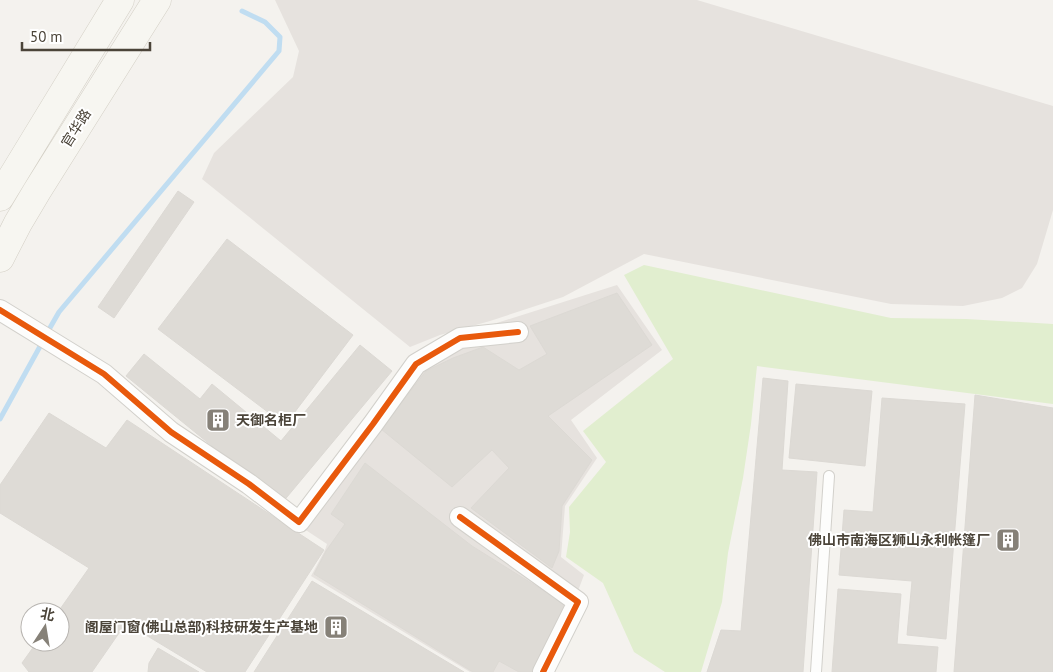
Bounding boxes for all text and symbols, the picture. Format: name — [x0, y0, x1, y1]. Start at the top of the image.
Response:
scale bar — [22, 20, 150, 52]
text: 50 m — [30, 27, 63, 46]
street label: 官华路 — [57, 105, 95, 151]
building icon: 天御名柜厂 — [205, 407, 231, 433]
place label: 天御名柜厂 — [236, 411, 306, 429]
building icon: 佛山市南海区狮山永利帐篷厂 — [995, 527, 1021, 553]
place label: 佛山市南海区狮山永利帐篷厂 — [808, 531, 990, 549]
north arrow — [20, 602, 70, 652]
text: 北 — [39, 604, 56, 625]
building icon: 阁屋门窗(佛山总部)科技研发生产基地 — [323, 614, 349, 640]
place label: 阁屋门窗(佛山总部)科技研发生产基地 — [85, 618, 318, 636]

